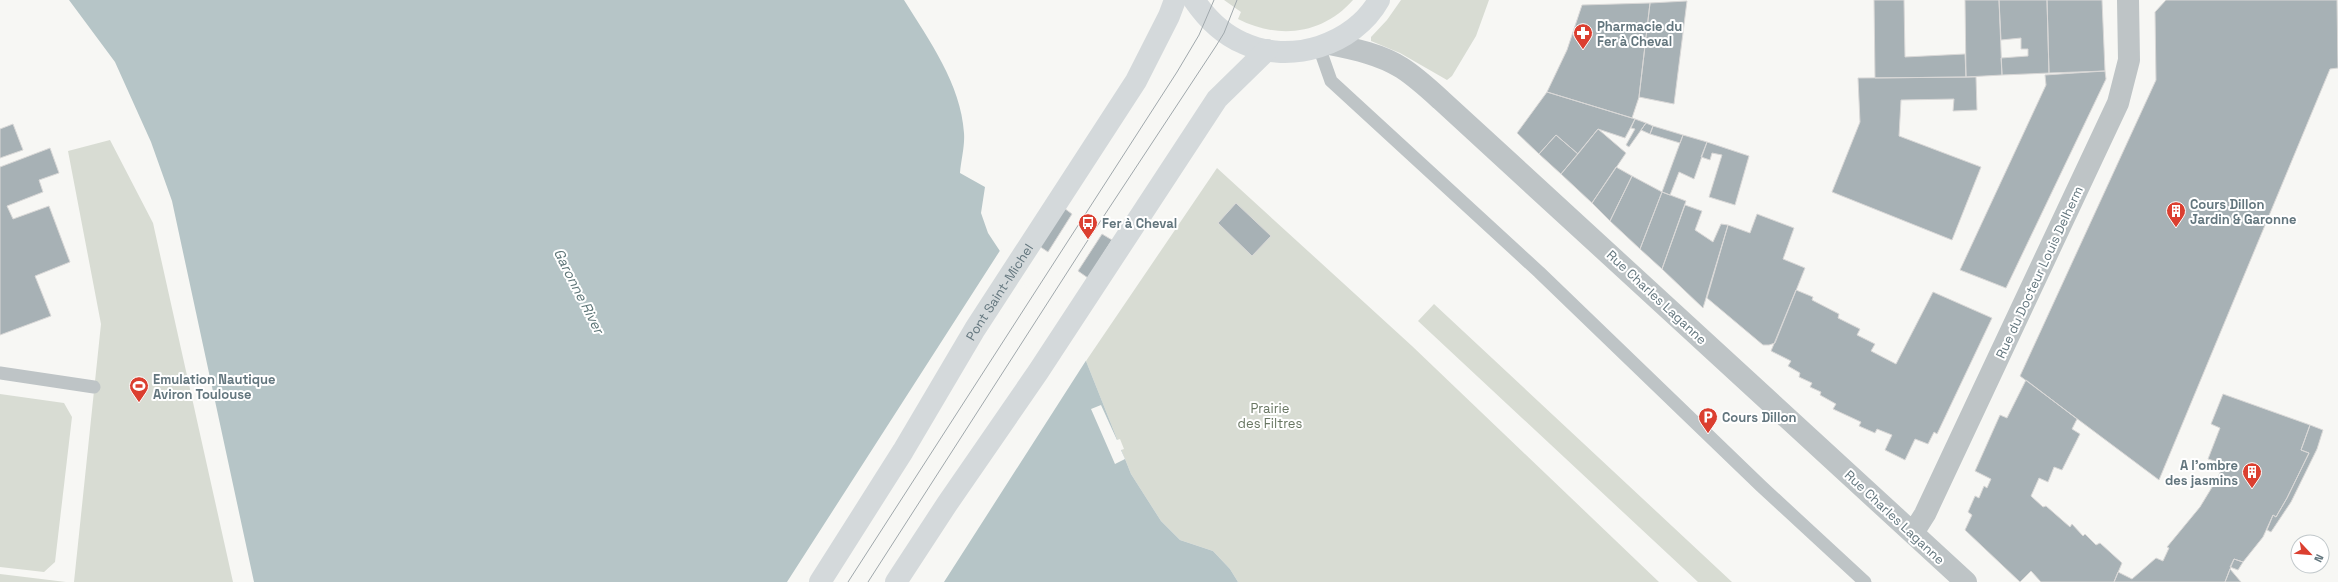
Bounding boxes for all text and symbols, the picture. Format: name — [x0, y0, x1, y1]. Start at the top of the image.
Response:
place label: Pharmacie du Fer à Cheval — [1597, 18, 1682, 50]
pharmacy icon: Pharmacie du Fer à Cheval — [1572, 22, 1594, 50]
street label: Rue du Docteur Louis Delherm — [1992, 183, 2087, 361]
place label: Cours Dillon Jardin & Garonne — [2190, 196, 2296, 228]
building icon: Cours Dillon Jardin & Garonne — [2165, 200, 2187, 228]
bus stop icon: Fer à Cheval — [1077, 212, 1099, 240]
place label: Fer à Cheval — [1102, 215, 1177, 232]
street label: Pont Saint-Michel — [962, 241, 1037, 344]
water label: Garonne River — [550, 245, 609, 338]
street label: Rue Charles Laganne — [1603, 247, 1710, 348]
place label: Emulation Nautique Aviron Toulouse — [153, 371, 276, 403]
sports icon: Emulation Nautique Aviron Toulouse — [128, 375, 150, 403]
park label: Prairie des Filtres — [1238, 400, 1303, 432]
parking icon: Cours Dillon — [1697, 406, 1719, 434]
place label: Cours Dillon — [1722, 409, 1796, 426]
place label: A l'ombre des jasmins — [2165, 457, 2238, 489]
building icon: A l'ombre des jasmins — [2241, 461, 2263, 489]
street label: Rue Charles Laganne — [1841, 467, 1948, 568]
north arrow — [2290, 534, 2330, 574]
text: N — [2311, 552, 2327, 565]

